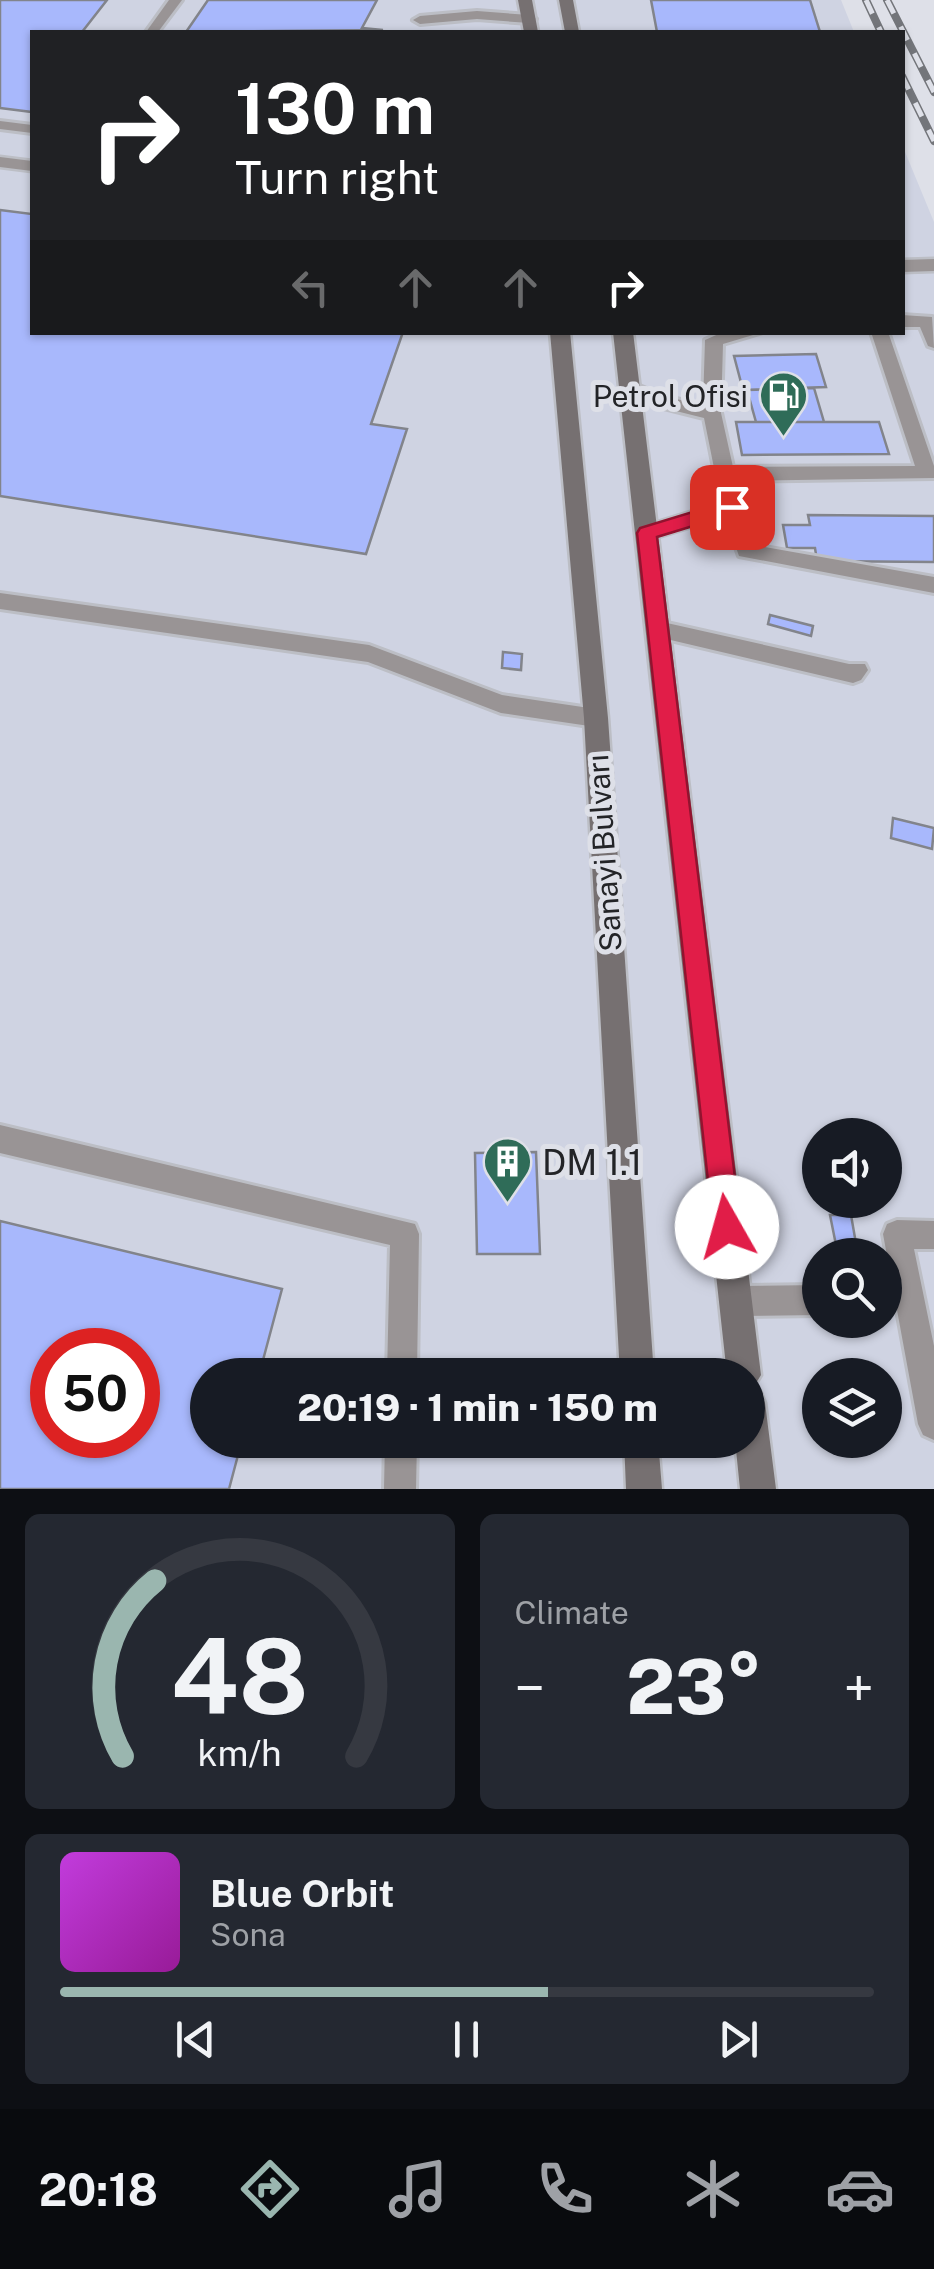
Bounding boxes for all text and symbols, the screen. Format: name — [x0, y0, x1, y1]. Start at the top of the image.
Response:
text: 130 m — [235, 67, 435, 150]
icon: right — [70, 70, 200, 200]
text: Turn right — [235, 151, 439, 204]
icon: left — [283, 260, 338, 315]
icon: ahead — [388, 260, 443, 315]
icon: ahead — [493, 260, 548, 315]
icon: right — [598, 260, 653, 315]
fuel station icon: Petrol Ofisi — [757, 370, 809, 438]
place label: Petrol Ofisi — [593, 378, 748, 414]
pin — [690, 465, 775, 550]
icon: arrive — [705, 480, 760, 535]
street label: Sanayi Bulvarı — [579, 753, 629, 953]
map controls — [802, 1118, 902, 1458]
button: sound — [802, 1118, 902, 1218]
building icon: DM 1.1 — [481, 1136, 533, 1204]
place label: DM 1.1 — [542, 1142, 642, 1183]
position arrow — [675, 1175, 779, 1279]
button: search — [802, 1238, 902, 1338]
speed limit sign: 50 — [30, 1328, 160, 1458]
button: layers — [802, 1358, 902, 1458]
text: 20:19 · 1 min · 150 m — [297, 1385, 658, 1430]
text: Climate — [515, 1594, 629, 1631]
text: 48 — [171, 1615, 309, 1737]
text: 23° — [626, 1643, 762, 1731]
text: − — [515, 1656, 545, 1720]
text: + — [844, 1656, 874, 1720]
text: km/h — [198, 1732, 282, 1774]
text: Blue Orbit — [210, 1871, 394, 1916]
text: Sona — [210, 1916, 286, 1953]
icon: previous — [168, 2012, 223, 2067]
icon: pause — [439, 2012, 494, 2067]
icon: next — [711, 2012, 766, 2067]
icon: directions — [235, 2154, 305, 2224]
icon: music — [383, 2154, 453, 2224]
icon: phone — [530, 2154, 600, 2224]
icon: climate — [678, 2154, 748, 2224]
icon: car — [825, 2154, 895, 2224]
text: 20:18 — [39, 2163, 158, 2216]

